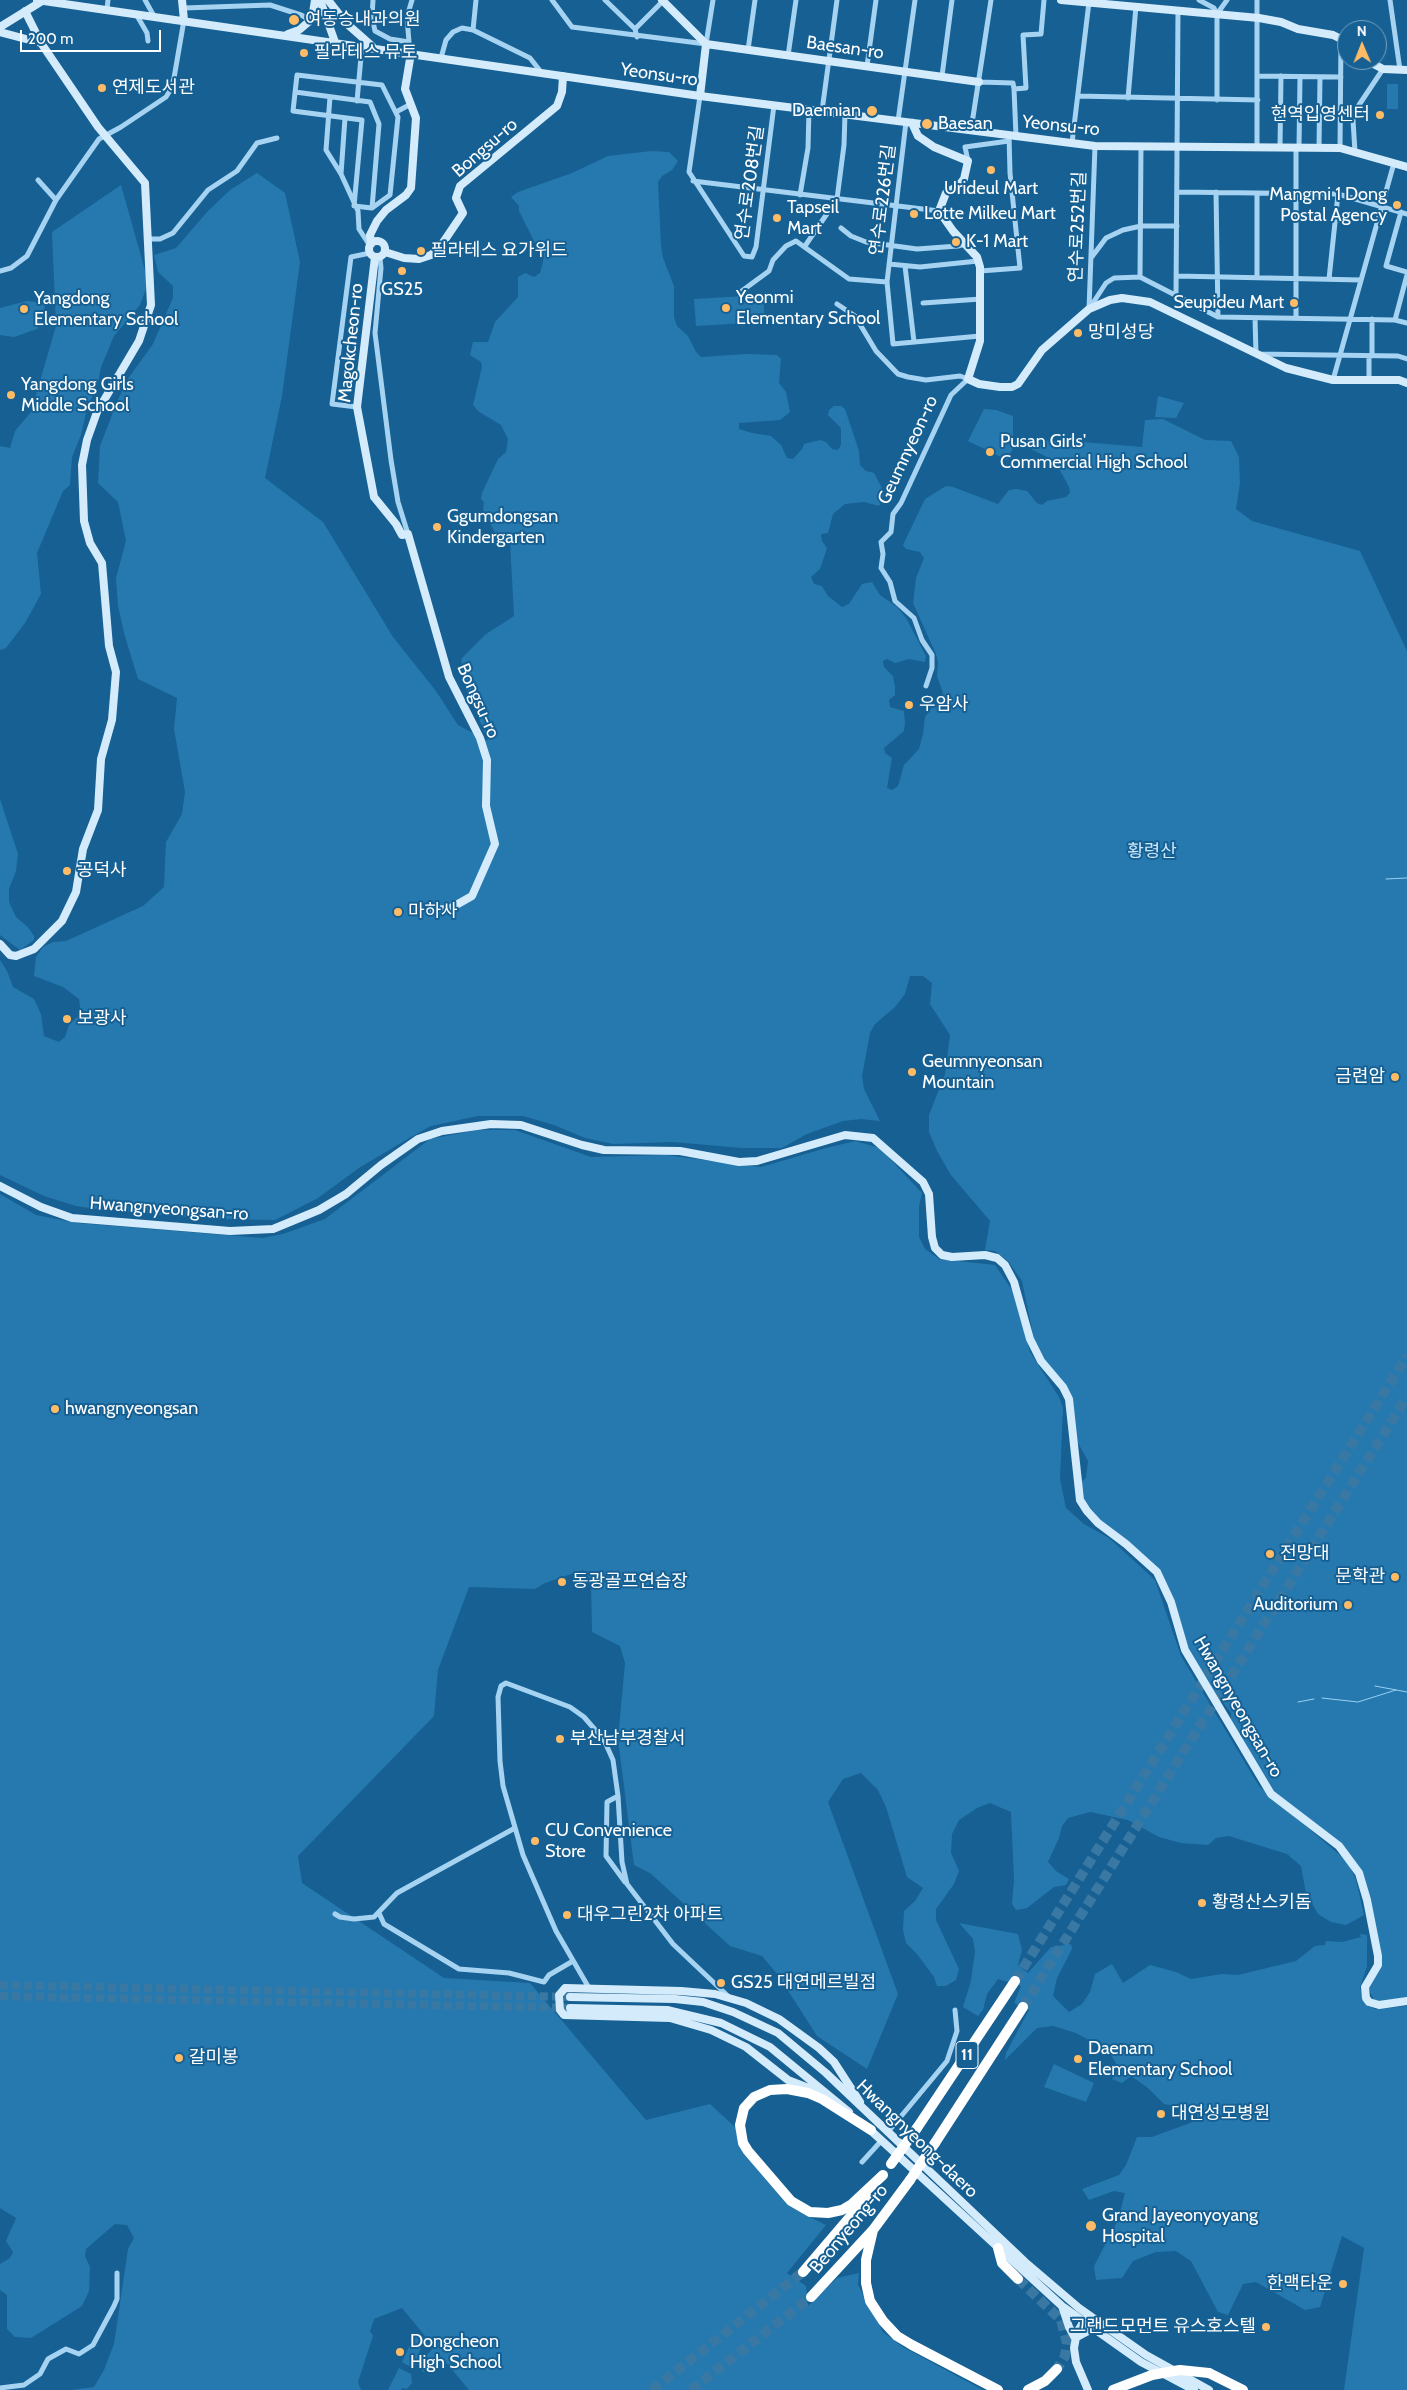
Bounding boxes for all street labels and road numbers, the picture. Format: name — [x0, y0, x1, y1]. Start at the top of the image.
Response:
street label: Baesan-ro — [805, 32, 885, 64]
street label: Yeonsu-ro — [619, 59, 699, 91]
street label: Yeonsu-ro — [1021, 111, 1101, 141]
street label: Bongsu-ro — [448, 114, 522, 182]
street label: 연수로208번길 — [731, 124, 769, 242]
street label: 연수로226번길 — [865, 143, 901, 257]
street label: 연수로252번길 — [1065, 171, 1091, 283]
street label: Magokcheon-ro — [334, 282, 368, 404]
street label: Geumnyeon-ro — [873, 392, 943, 508]
street label: Bongsu-ro — [452, 660, 504, 742]
street label: Hwangnyeongsan-ro — [89, 1193, 249, 1225]
street label: Hwangnyeongsan-ro — [1189, 1633, 1287, 1781]
road number: 11 — [956, 2042, 978, 2068]
street label: Hwangnyeong-daero — [852, 2075, 982, 2203]
street label: Beonyeong-ro — [805, 2180, 893, 2278]

